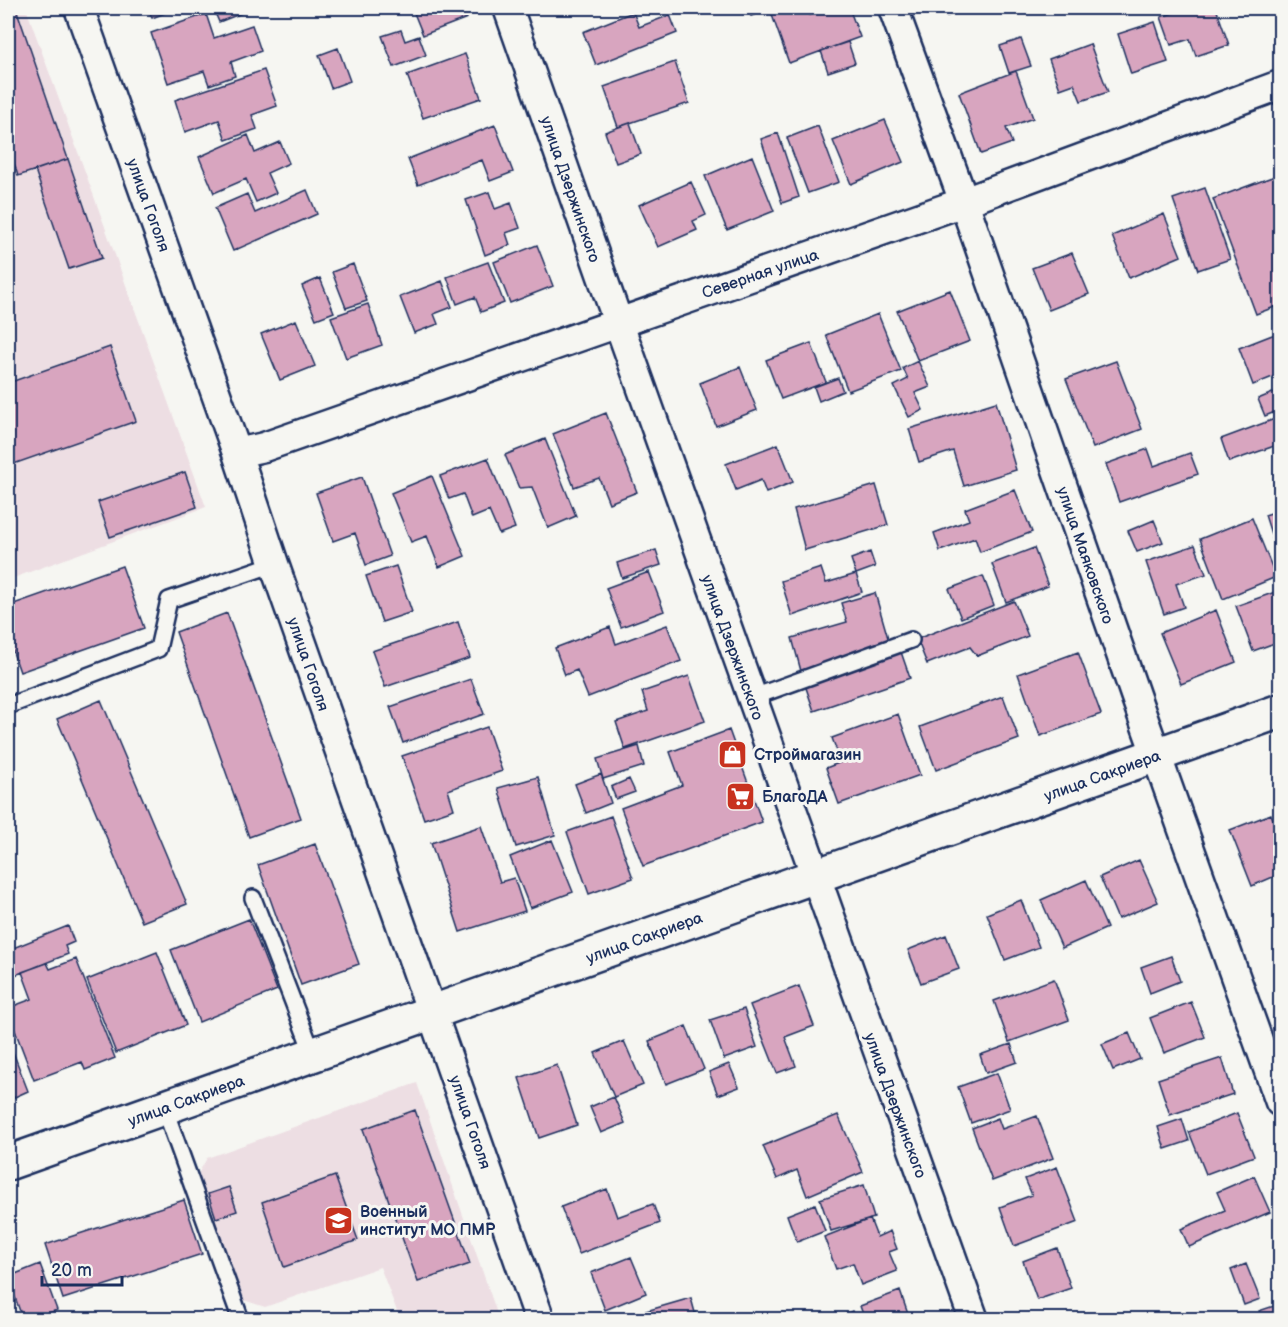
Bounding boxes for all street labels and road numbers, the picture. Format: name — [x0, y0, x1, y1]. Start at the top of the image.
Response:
street label: улица Дзержинского — [536, 114, 603, 265]
street label: улица Гоголя — [122, 156, 173, 255]
street label: Северная улица — [700, 245, 822, 303]
street label: улица Маяковского — [1052, 484, 1117, 627]
street label: улица Дзержинского — [696, 572, 767, 723]
street label: улица Гоголя — [283, 615, 333, 714]
street label: улица Сакриера — [1042, 746, 1164, 806]
street label: улица Сакриера — [584, 908, 706, 968]
street label: улица Дзержинского — [859, 1030, 930, 1181]
street label: улица Сакриера — [126, 1071, 248, 1131]
street label: улица Гоголя — [445, 1073, 495, 1172]

